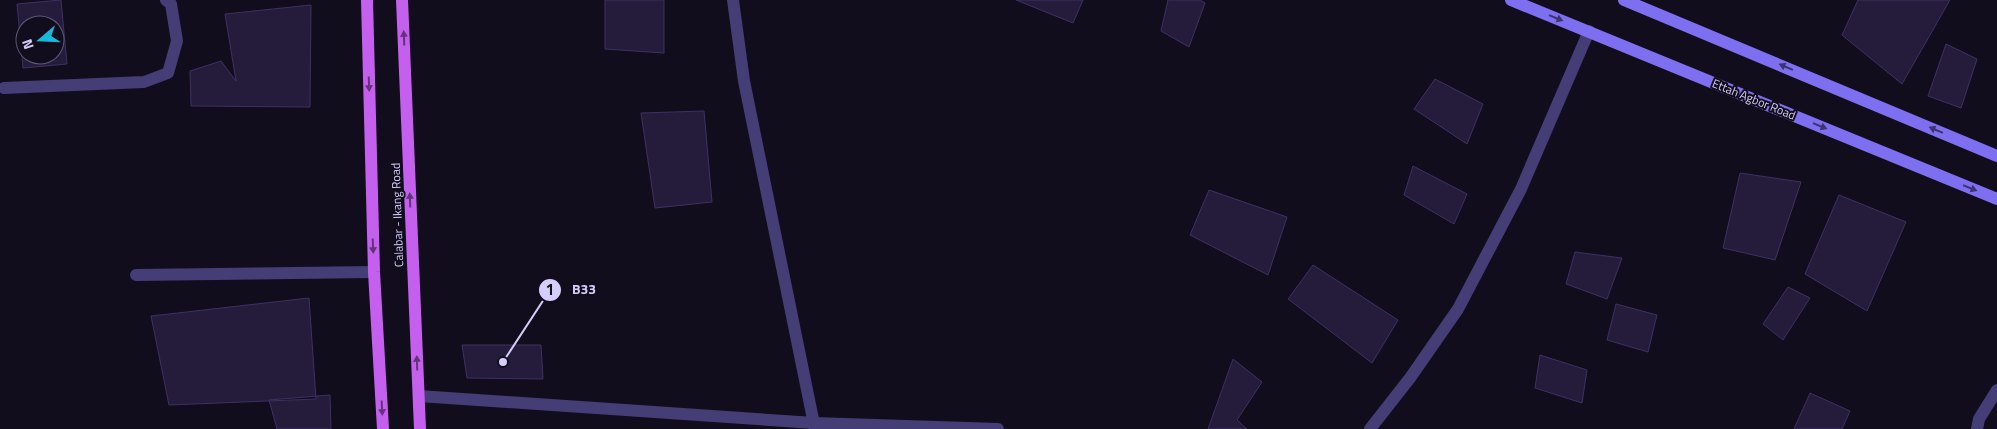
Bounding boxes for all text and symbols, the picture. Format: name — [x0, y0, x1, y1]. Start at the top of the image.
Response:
one-way arrow — [1549, 14, 1564, 22]
north arrow — [15, 15, 65, 65]
one-way arrow — [399, 30, 407, 46]
text: N — [16, 36, 39, 52]
one-way arrow — [1779, 63, 1793, 71]
street label: Ettah Agbor Road — [1709, 74, 1799, 124]
one-way arrow — [365, 76, 373, 92]
one-way arrow — [1813, 123, 1827, 131]
one-way arrow — [1929, 126, 1943, 134]
street label: Calabar - Ikang Road — [386, 163, 408, 267]
one-way arrow — [1963, 185, 1977, 193]
one-way arrow — [406, 192, 414, 208]
one-way arrow — [369, 238, 377, 254]
callout: B33 — [537, 275, 606, 304]
text: 1 — [546, 278, 554, 301]
text: B33 — [572, 278, 596, 299]
one-way arrow — [413, 355, 421, 371]
one-way arrow — [378, 401, 386, 417]

